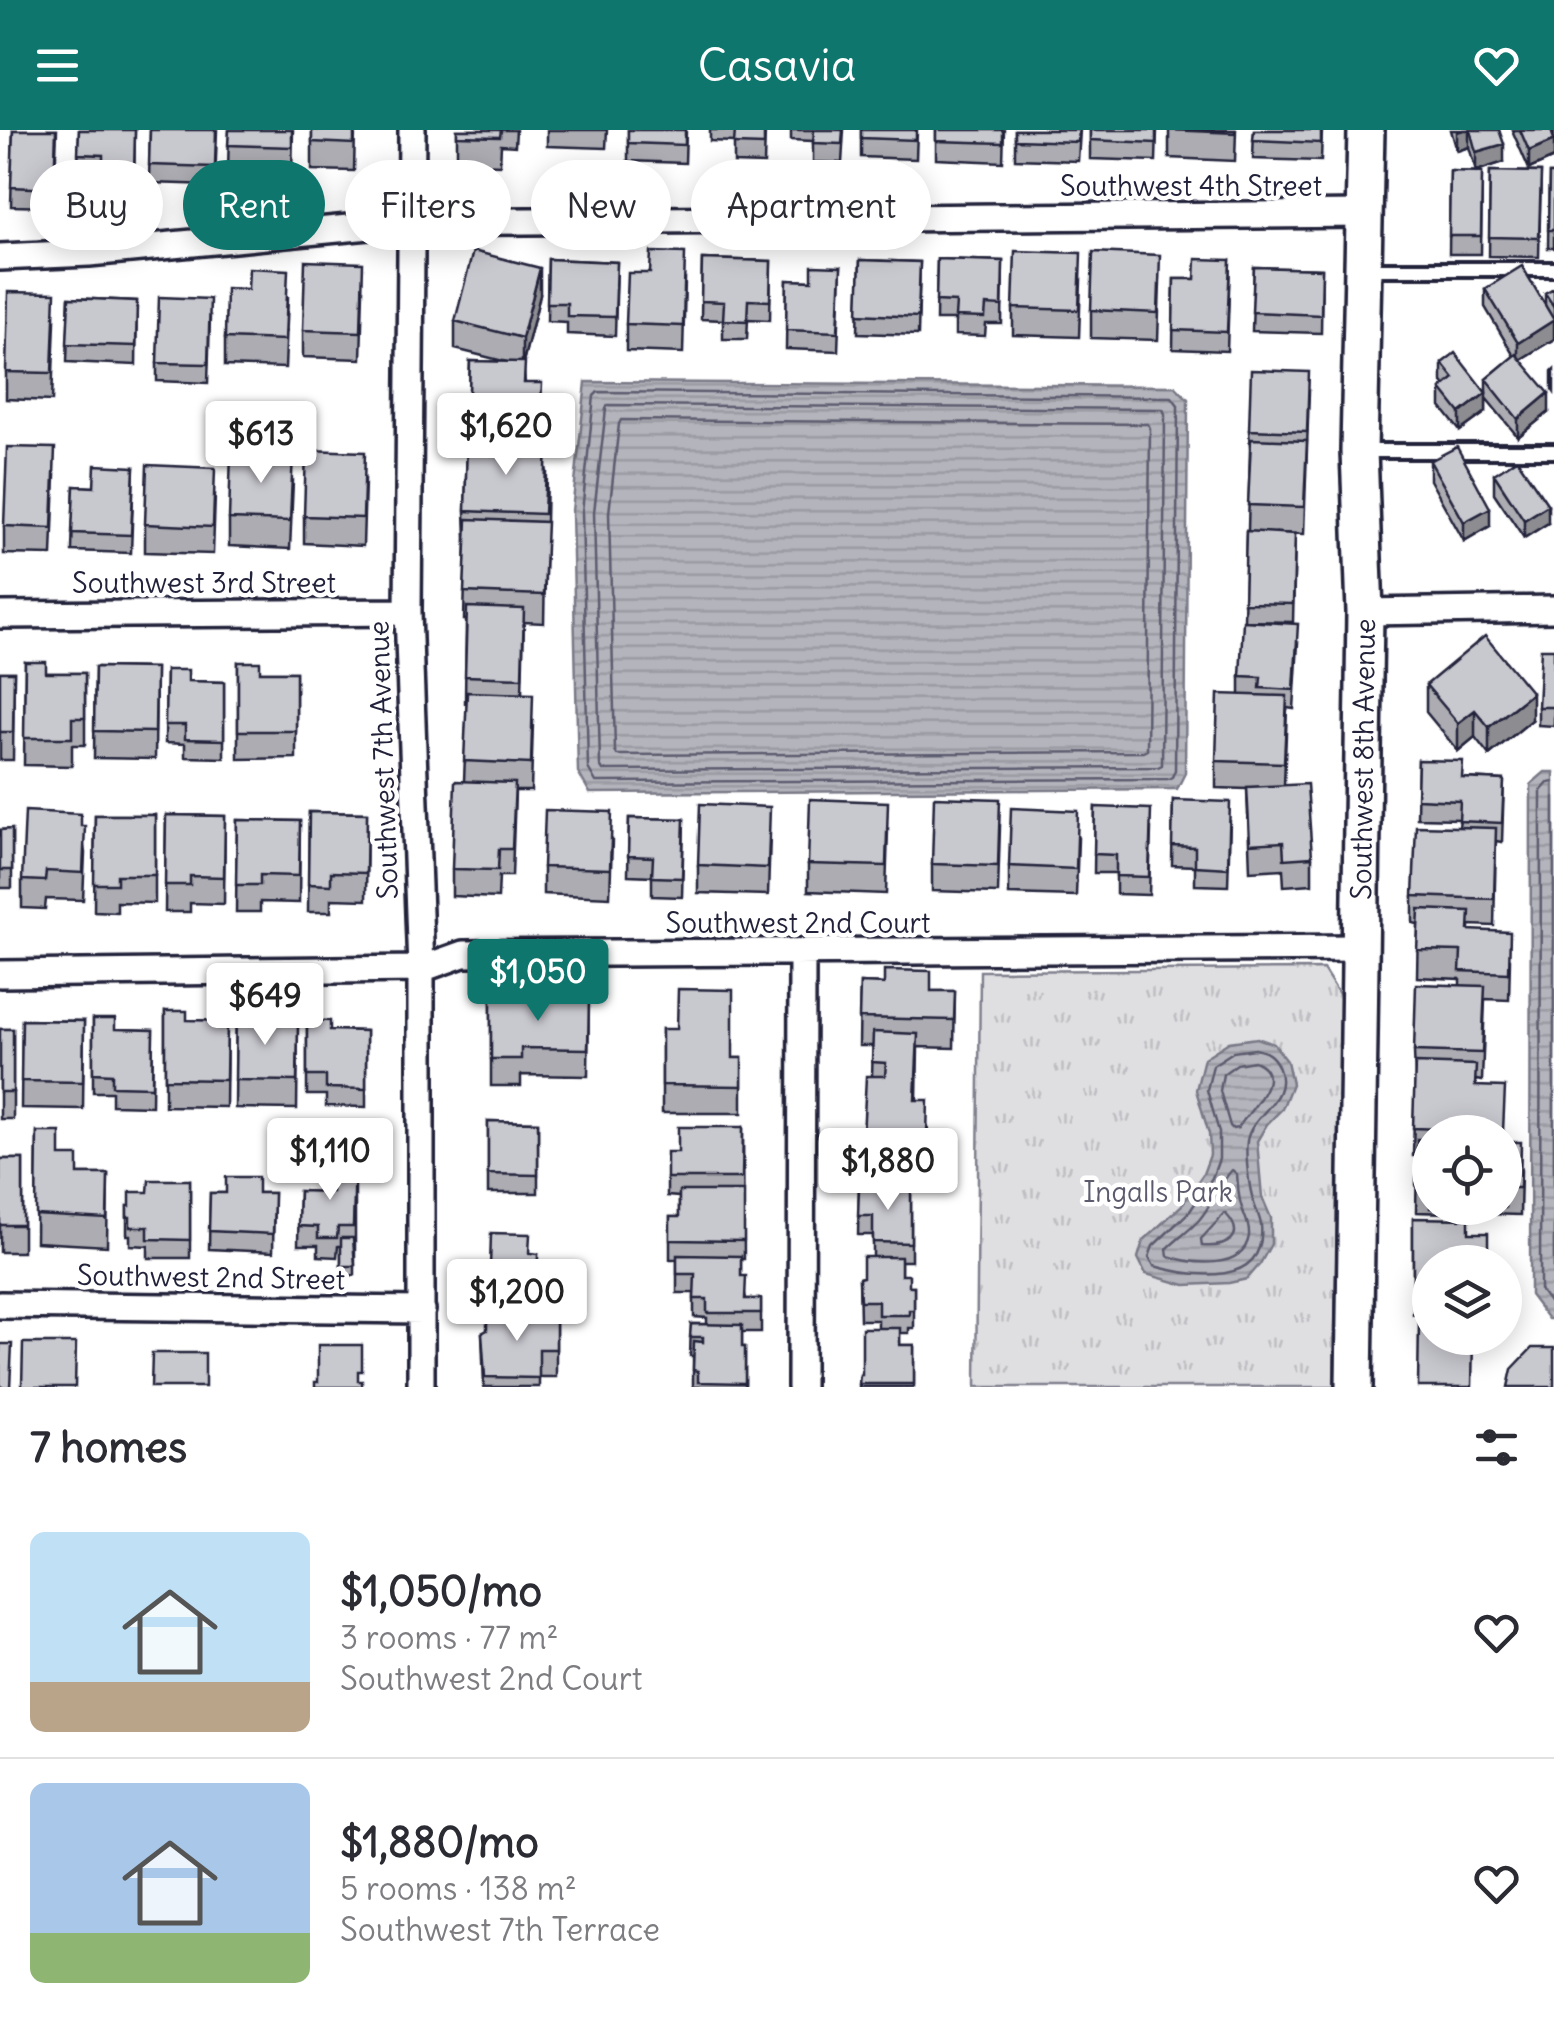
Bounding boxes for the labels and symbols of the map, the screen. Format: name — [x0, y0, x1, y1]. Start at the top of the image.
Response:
street label: Southwest 4th Street — [1060, 168, 1322, 204]
pin: $1,620 — [425, 393, 587, 478]
pin: $613 — [202, 401, 320, 486]
street label: Southwest 3rd Street — [72, 565, 336, 601]
street label: Southwest 8th Avenue — [1343, 618, 1383, 900]
street label: Southwest 7th Avenue — [360, 620, 406, 900]
street label: Southwest 2nd Court — [666, 905, 930, 941]
pin: $1,050 — [457, 939, 619, 1024]
pin: $649 — [206, 963, 324, 1048]
pin: $1,110 — [249, 1118, 411, 1203]
pin: $1,880 — [807, 1128, 969, 1213]
park label: Ingalls Park — [1083, 1174, 1233, 1210]
street label: Southwest 2nd Street — [76, 1257, 346, 1297]
pin: $1,200 — [436, 1259, 598, 1344]

